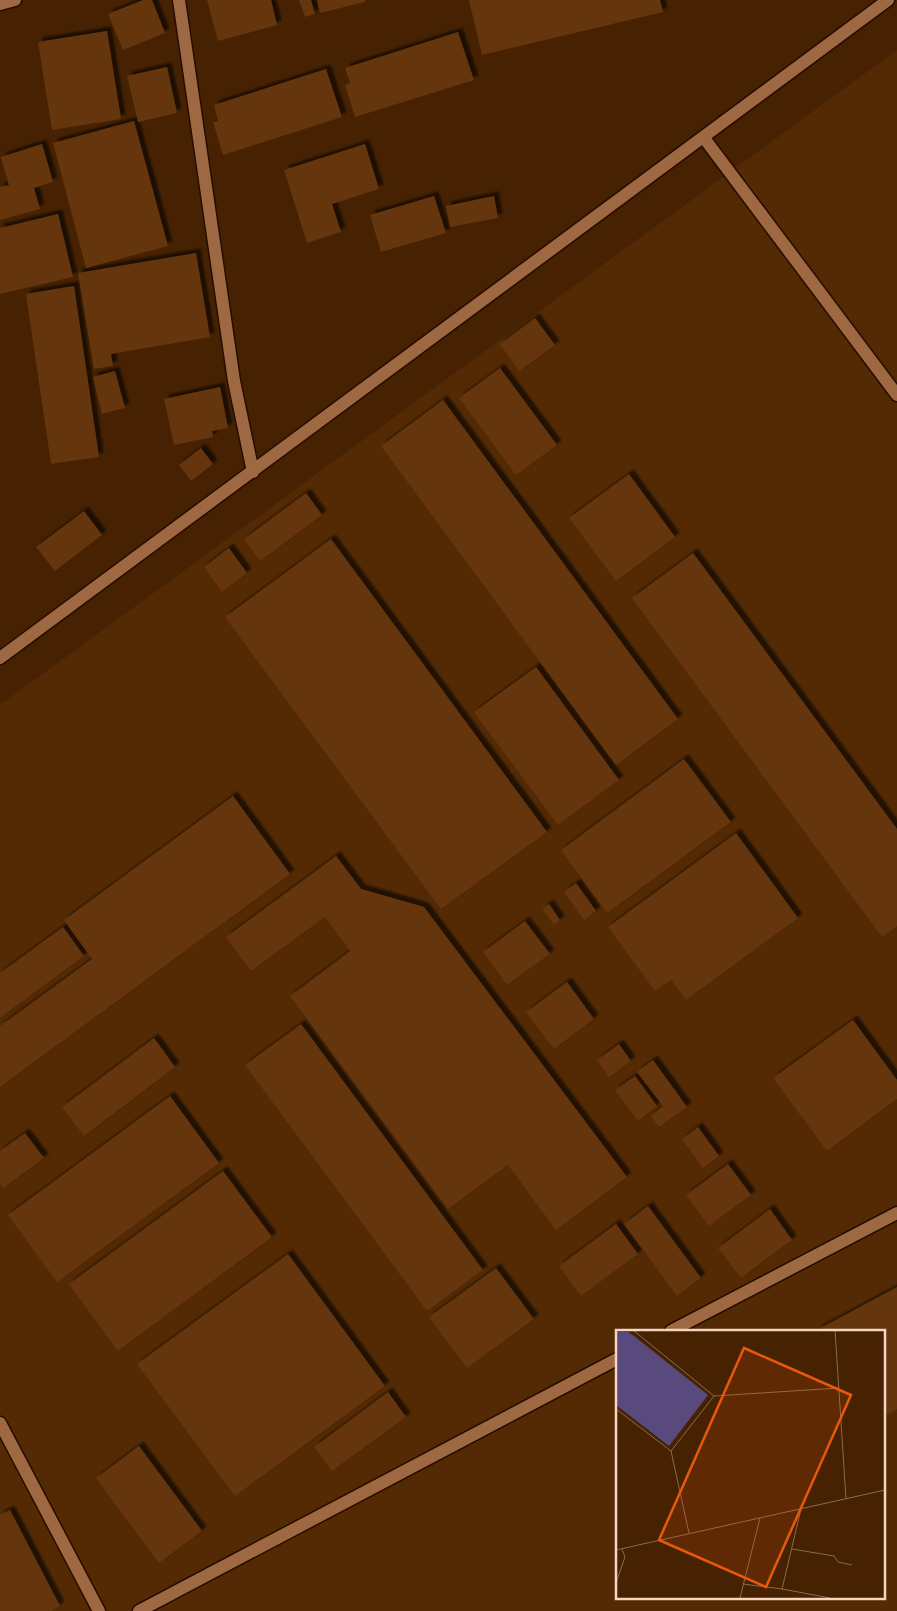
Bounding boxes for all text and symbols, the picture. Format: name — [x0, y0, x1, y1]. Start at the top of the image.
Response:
inset map — [616, 1330, 884, 1598]

